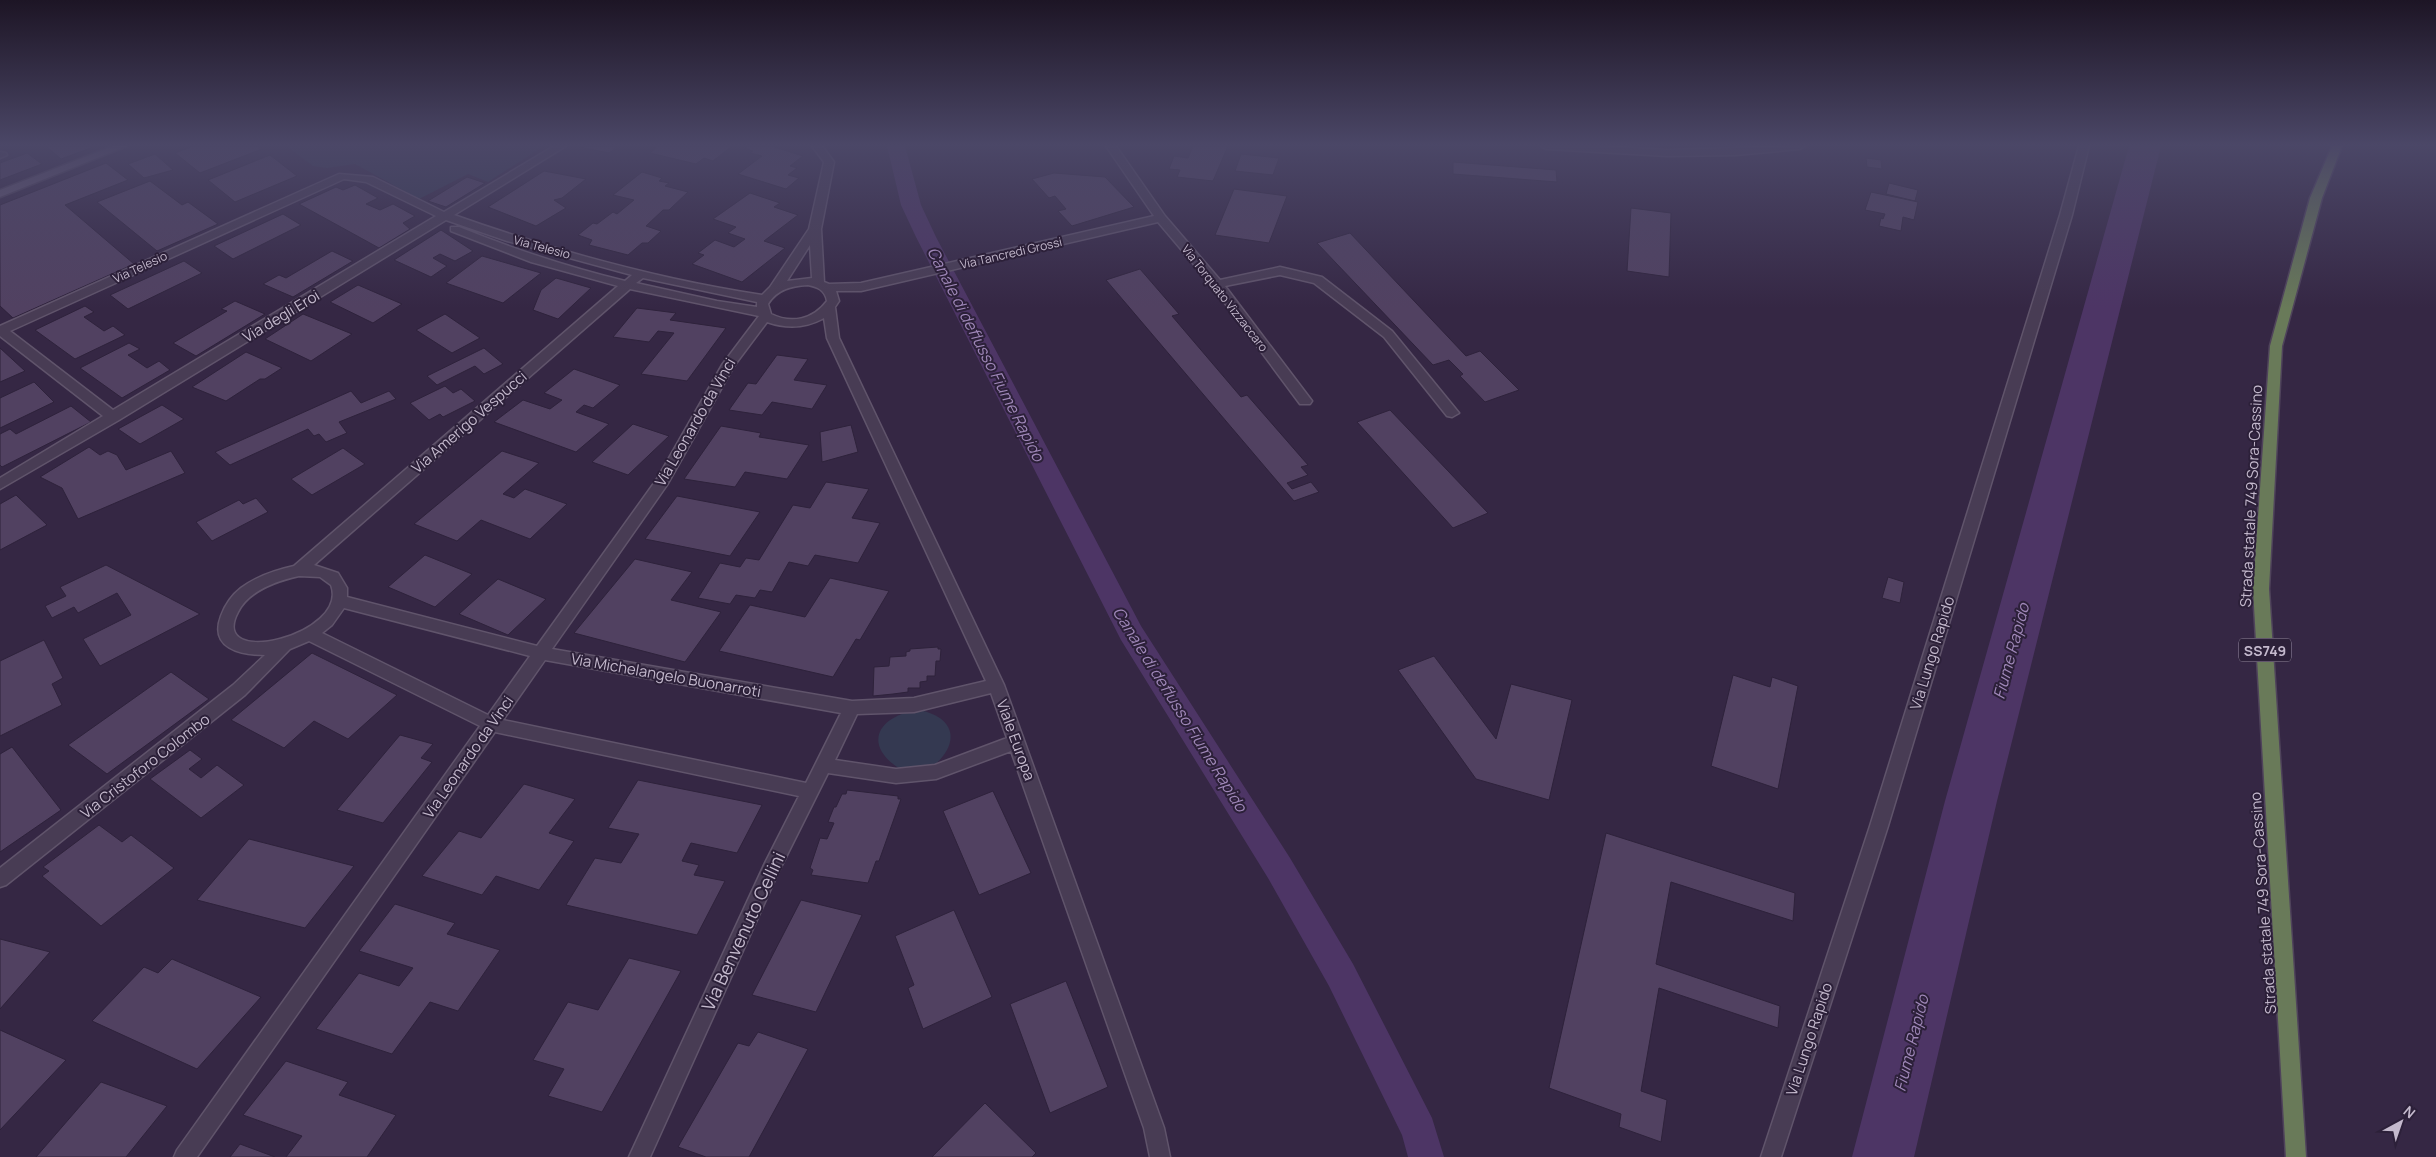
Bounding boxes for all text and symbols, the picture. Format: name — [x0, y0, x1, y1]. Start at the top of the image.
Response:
street label: Via Telesio — [512, 231, 572, 263]
street label: Via Tancredi Grossi — [958, 233, 1064, 273]
street label: Via Torquato Vizzaccaro — [1178, 241, 1272, 355]
water label: Canale di deflusso Fiume Rapido — [922, 243, 1050, 466]
street label: Via Telesio — [110, 247, 170, 287]
street label: Via degli Eroi — [239, 285, 323, 347]
street label: Via Leonardo da Vinci — [650, 354, 740, 490]
street label: Via Amerigo Vespucci — [407, 366, 531, 478]
street label: Strada statale 749 Sora-Cassino — [2235, 384, 2267, 608]
street label: Via Lungo Rapido — [1905, 594, 1959, 712]
water label: Fiume Rapido — [1988, 599, 2035, 701]
water label: Canale di deflusso Fiume Rapido — [1108, 602, 1253, 817]
road number: SS749 — [2239, 638, 2291, 662]
street label: Via Michelangelo Buonarroti — [569, 648, 763, 702]
street label: Via Leonardo da Vinci — [418, 692, 518, 822]
street label: Viale Europa — [992, 697, 1040, 783]
street label: Via Cristoforo Colombo — [76, 709, 214, 823]
street label: Strada statale 749 Sora-Cassino — [2245, 791, 2281, 1015]
street label: Via Benvenuto Cellini — [696, 848, 790, 1014]
street label: Via Lungo Rapido — [1781, 980, 1837, 1098]
water label: Fiume Rapido — [1888, 991, 1934, 1093]
north arrow — [2376, 1097, 2426, 1147]
text: N — [2400, 1101, 2420, 1122]

